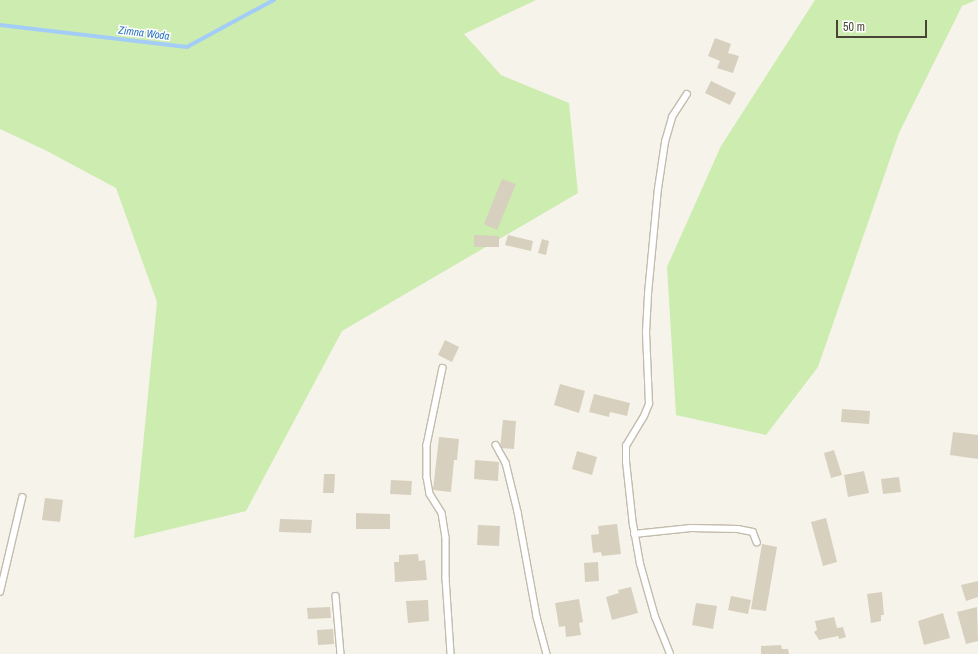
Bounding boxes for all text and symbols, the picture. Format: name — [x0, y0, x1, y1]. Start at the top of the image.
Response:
scale bar — [838, 12, 929, 38]
text: 50 m — [843, 19, 865, 35]
water label: Zimna Woda — [118, 23, 170, 43]

